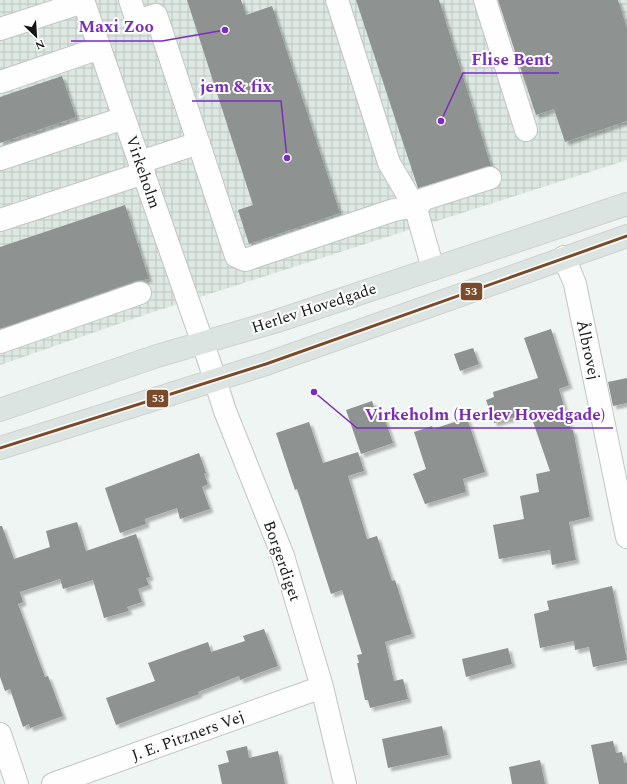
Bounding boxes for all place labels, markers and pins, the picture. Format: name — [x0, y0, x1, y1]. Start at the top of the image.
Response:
callout: Maxi Zoo — [71, 12, 162, 41]
callout: Flise Bent — [463, 44, 559, 73]
callout: jem & fix — [192, 72, 281, 101]
callout: Virkeholm (Herlev Hovedgade) — [357, 399, 613, 428]

